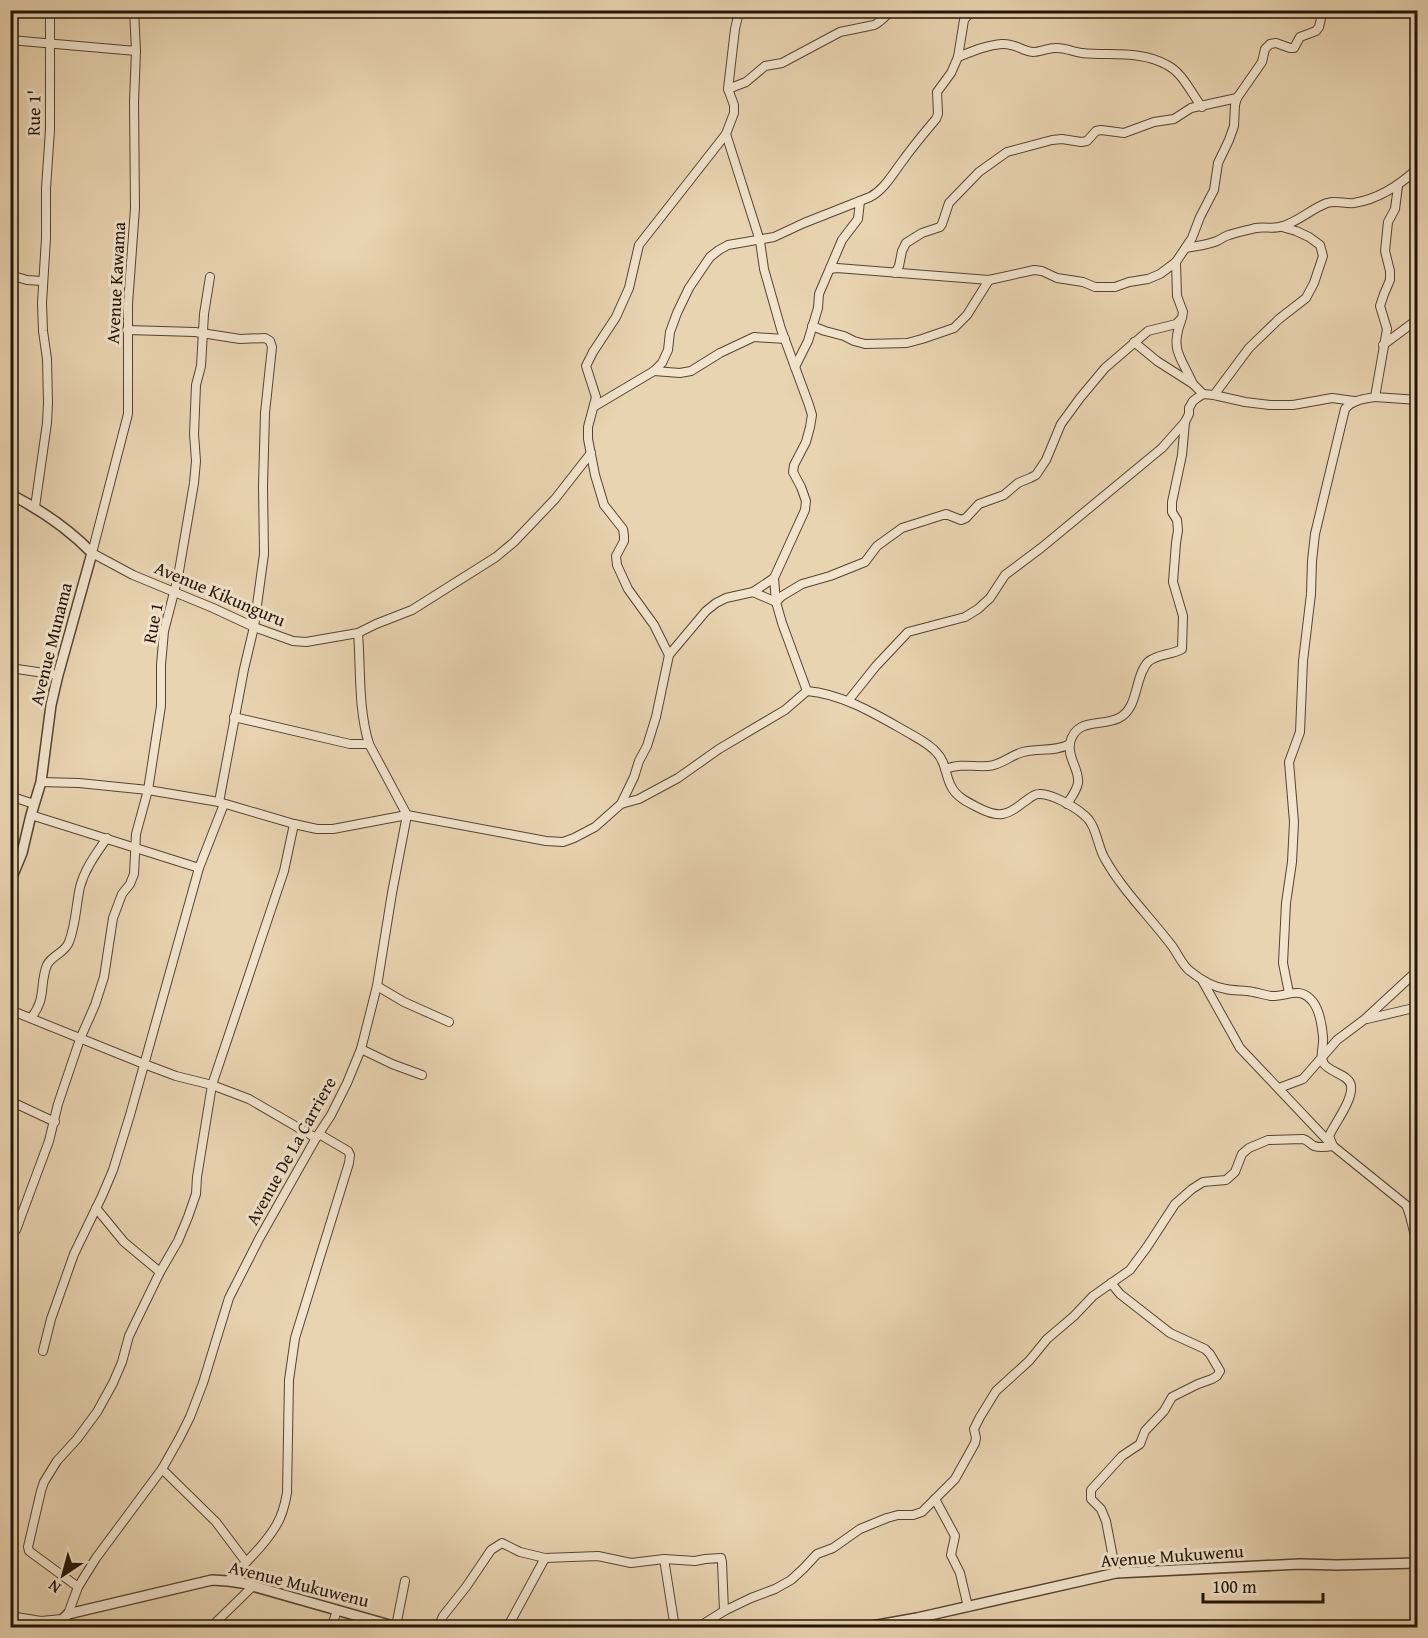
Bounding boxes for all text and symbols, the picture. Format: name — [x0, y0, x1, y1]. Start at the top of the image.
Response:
street label: Rue 1' — [20, 90, 47, 136]
street label: Avenue Kawama — [99, 221, 132, 345]
street label: Avenue Kikunguru — [151, 554, 290, 633]
street label: Avenue Munama — [22, 579, 79, 708]
street label: Rue 1 — [135, 600, 170, 646]
street label: Avenue De La Carriere — [238, 1072, 343, 1230]
street label: Avenue Mukuwenu — [1100, 1537, 1245, 1574]
north arrow — [33, 1545, 93, 1605]
street label: Avenue Mukuwenu — [226, 1553, 372, 1614]
scale bar — [1203, 1566, 1323, 1604]
text: 100 m — [1212, 1573, 1257, 1600]
text: N — [43, 1574, 66, 1600]

